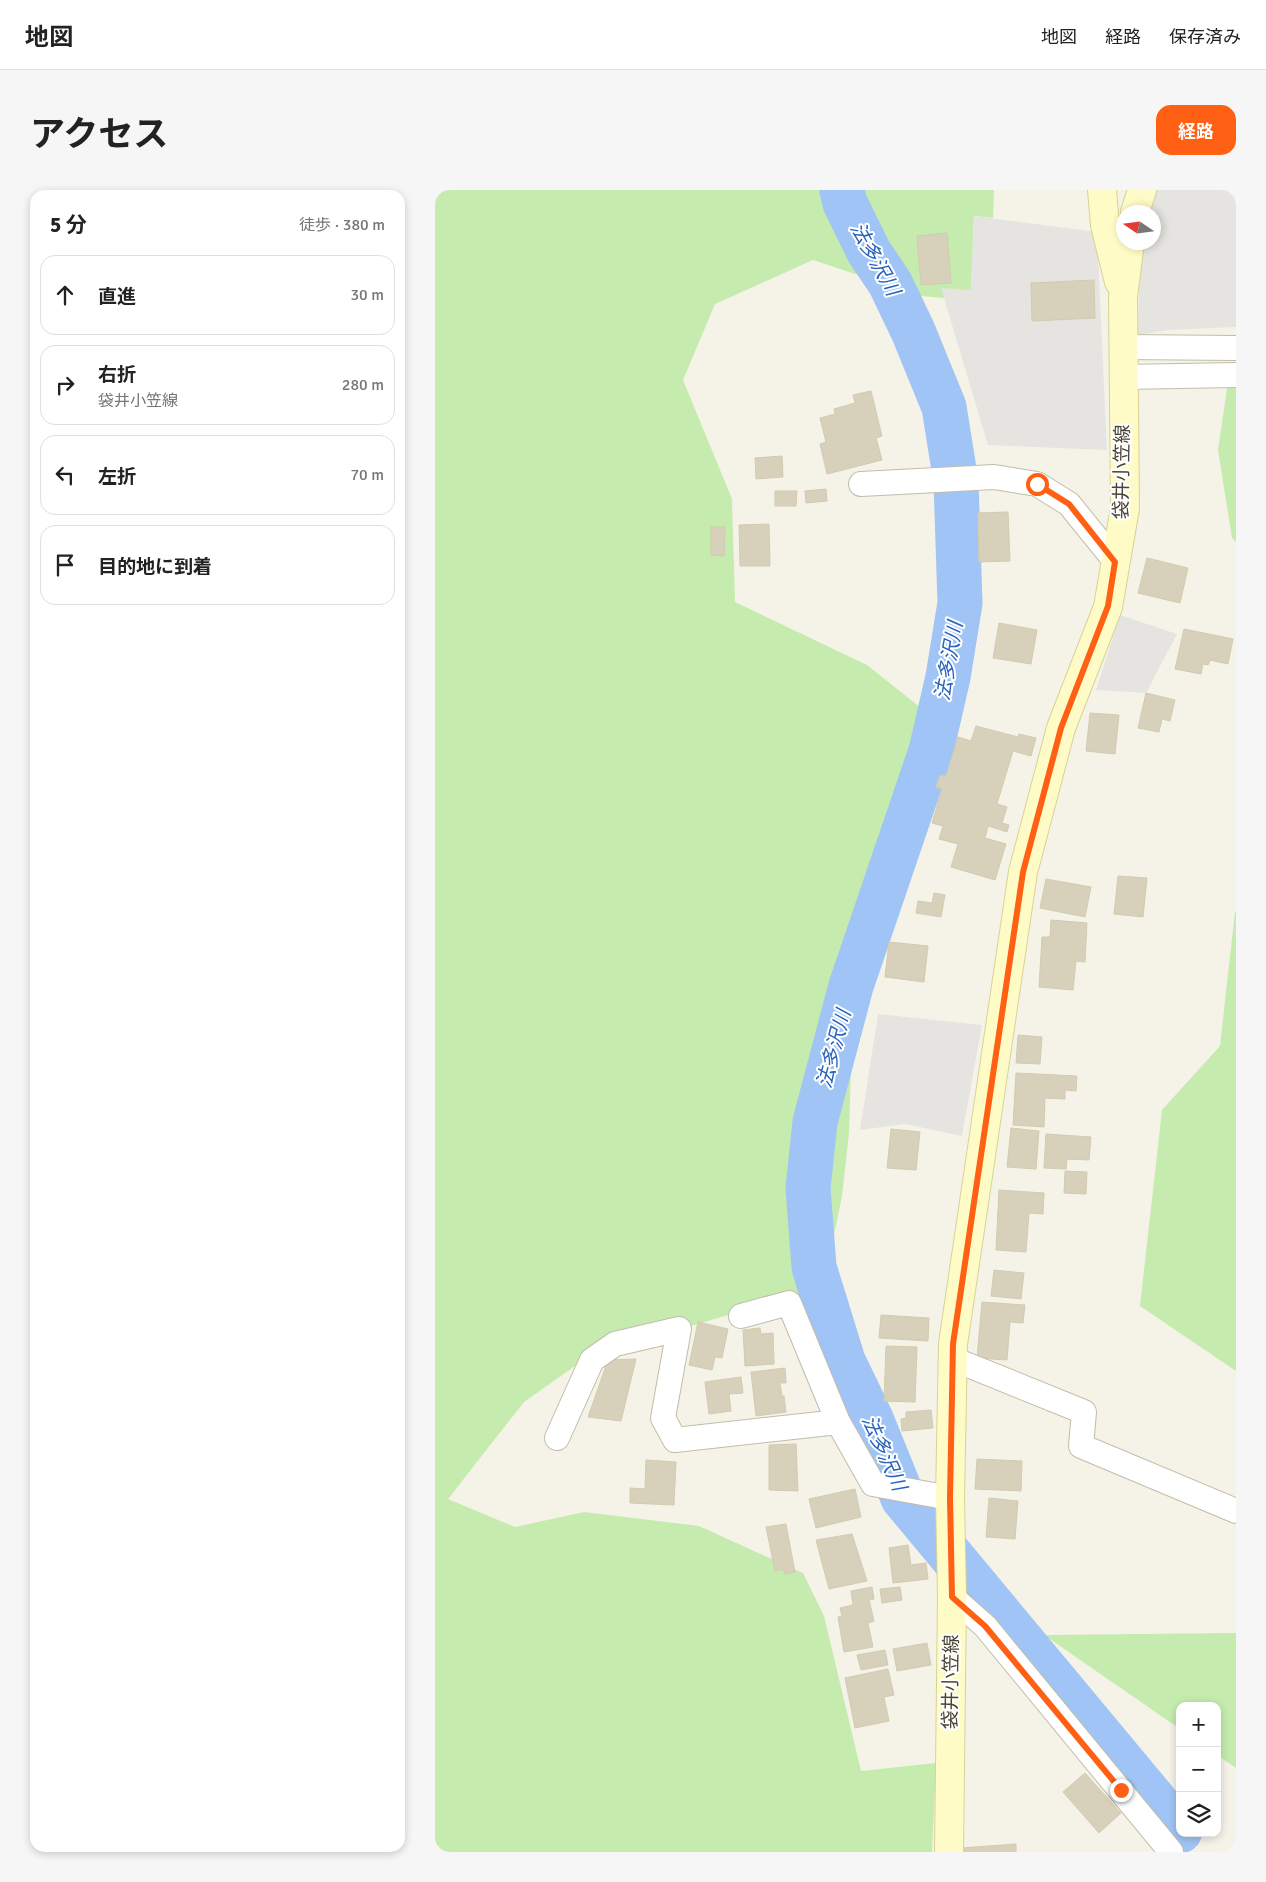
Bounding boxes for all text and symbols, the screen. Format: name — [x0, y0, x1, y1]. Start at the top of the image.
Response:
text: 地図 — [25, 22, 73, 52]
text: 地図 — [1041, 26, 1077, 48]
text: 経路 — [1105, 26, 1141, 48]
text: 保存済み — [1169, 26, 1241, 48]
button: 経路 — [1156, 105, 1236, 155]
text: アクセス — [30, 113, 168, 156]
north arrow — [1116, 205, 1161, 250]
text: 5 分 — [50, 212, 87, 238]
text: 徒歩 · 380 m — [299, 215, 385, 235]
water label: 法多沢川 — [845, 218, 906, 302]
icon: ahead — [51, 281, 79, 309]
text: 直進 — [98, 285, 136, 309]
text: 30 m — [350, 285, 384, 305]
text: 右折 — [98, 363, 136, 387]
icon: right — [51, 371, 79, 399]
text: 280 m — [342, 375, 384, 395]
text: 袋井小笠線 — [98, 391, 178, 411]
street label: 袋井小笠線 — [1109, 424, 1135, 520]
icon: left — [51, 461, 79, 489]
text: 左折 — [98, 465, 136, 489]
text: 70 m — [350, 465, 384, 485]
route start — [1026, 473, 1049, 496]
icon: arrive — [51, 551, 79, 579]
text: 目的地に到着 — [98, 555, 212, 579]
water label: 法多沢川 — [930, 617, 969, 703]
water label: 法多沢川 — [812, 1005, 857, 1091]
water label: 法多沢川 — [856, 1411, 913, 1496]
street label: 袋井小笠線 — [938, 1634, 964, 1730]
map controls — [1176, 1702, 1221, 1837]
button: + — [1176, 1702, 1221, 1747]
button: − — [1176, 1747, 1221, 1792]
route end — [1110, 1779, 1133, 1802]
button: layers — [1176, 1792, 1221, 1837]

